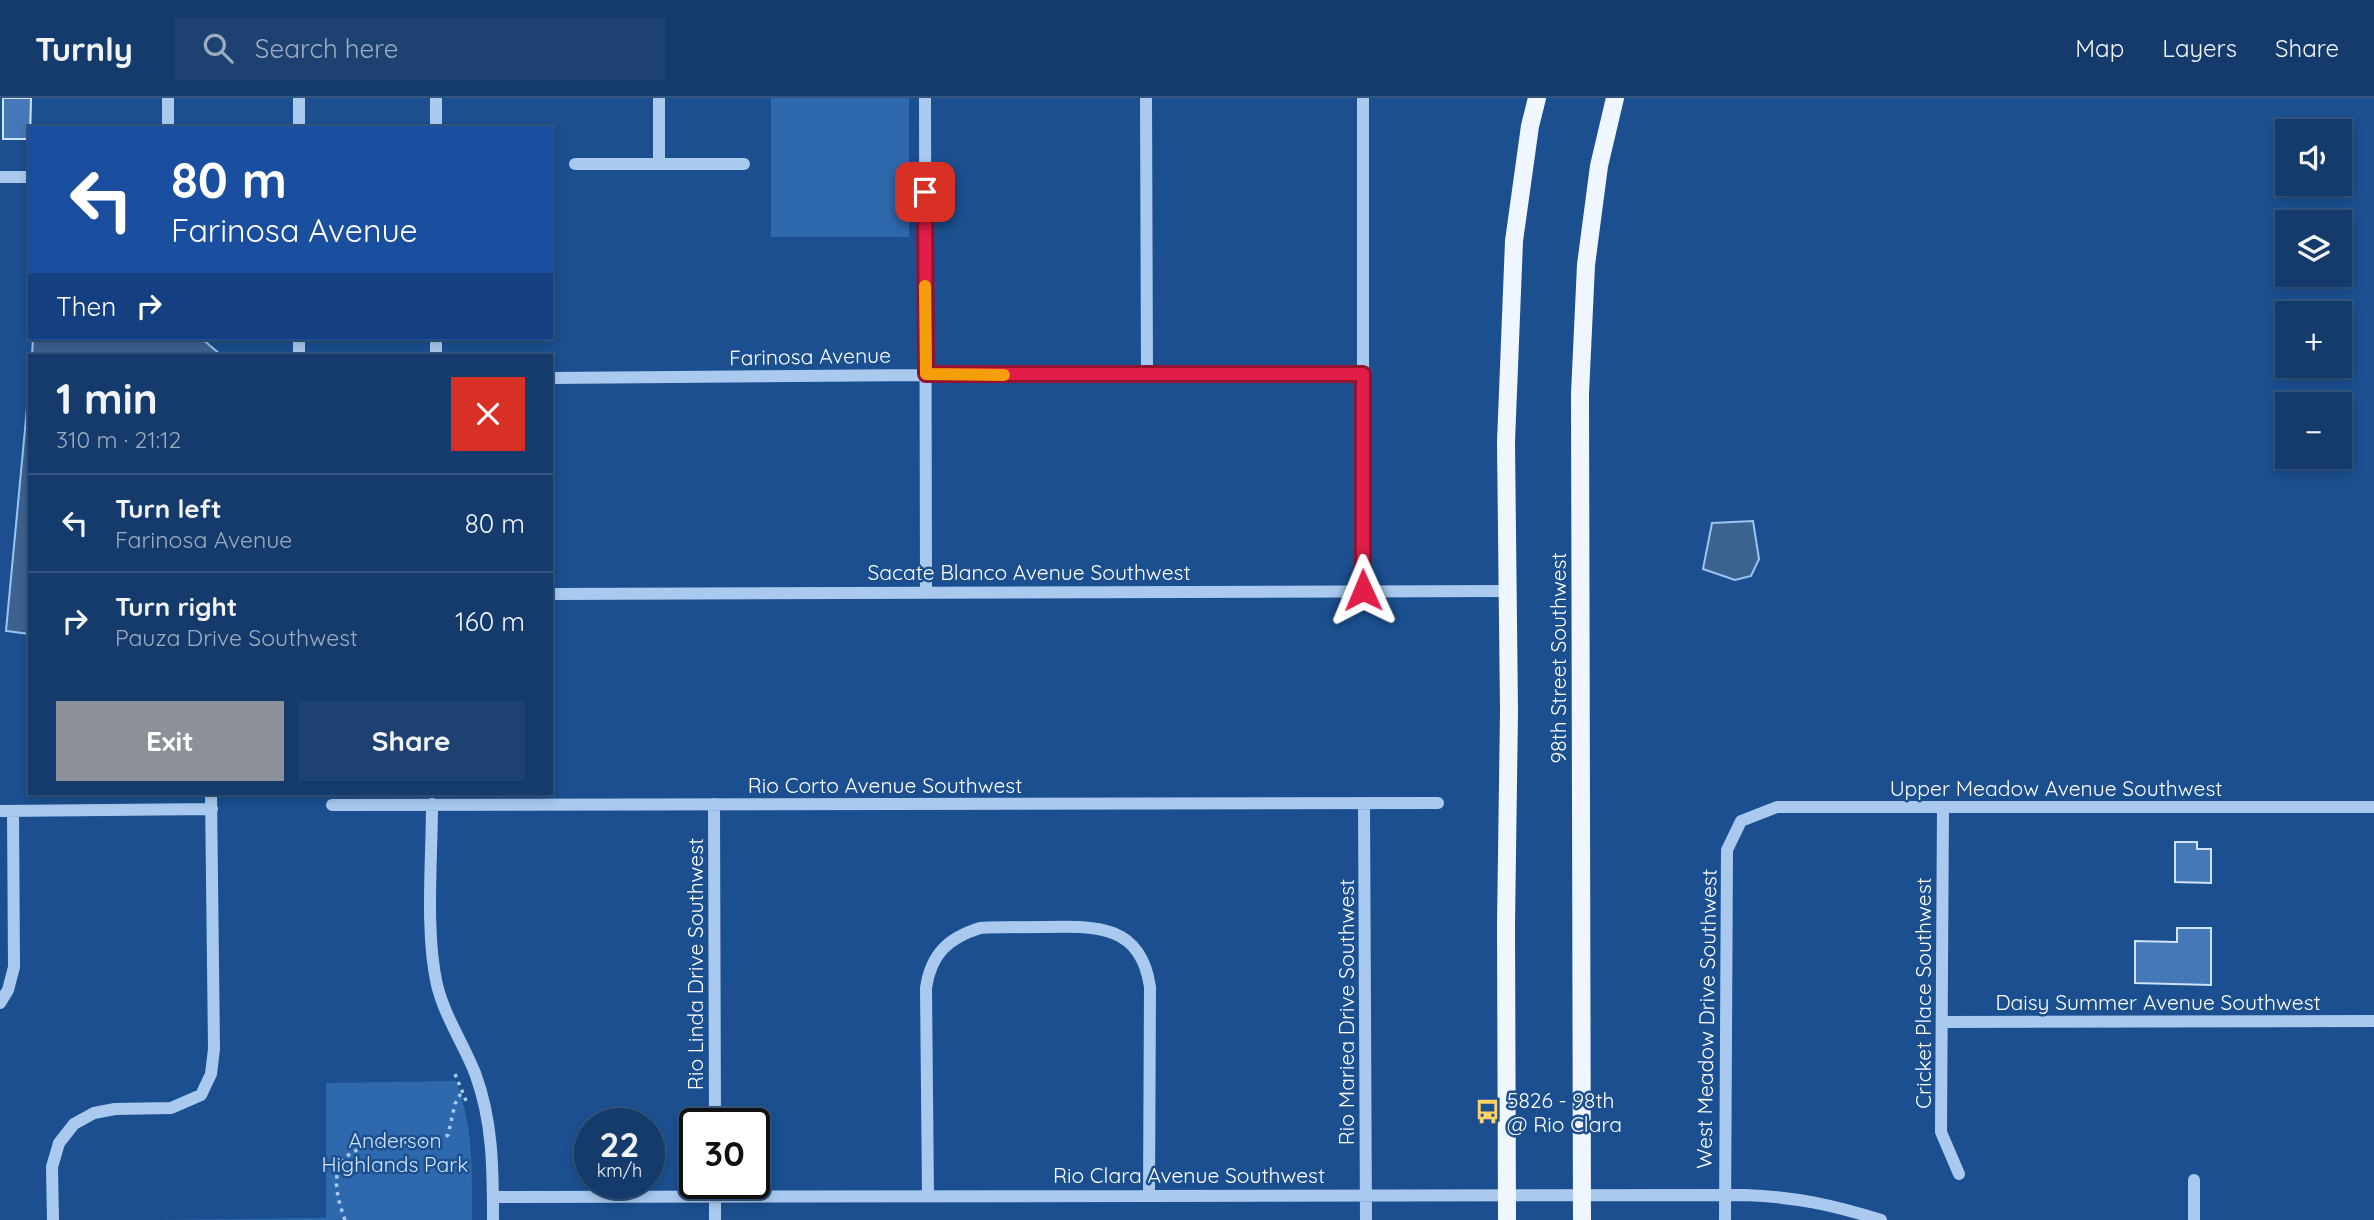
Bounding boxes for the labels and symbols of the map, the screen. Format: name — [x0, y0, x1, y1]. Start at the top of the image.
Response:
pin — [895, 162, 955, 222]
street label: Farinosa Avenue — [729, 342, 891, 370]
street label: 98th Street Southwest — [1545, 552, 1571, 764]
position arrow — [1326, 553, 1400, 627]
street label: Sacate Blanco Avenue Southwest — [868, 559, 1191, 585]
street label: Rio Corto Avenue Southwest — [748, 772, 1022, 798]
street label: Upper Meadow Avenue Southwest — [1890, 775, 2222, 801]
street label: Rio Linda Drive Southwest — [682, 838, 708, 1090]
street label: West Meadow Drive Southwest — [1690, 869, 1722, 1169]
street label: Cricket Place Southwest — [1910, 877, 1936, 1109]
street label: Rio Mariea Drive Southwest — [1333, 879, 1359, 1145]
street label: Daisy Summer Avenue Southwest — [1995, 989, 2321, 1015]
place label: 5826 - 98th @ Rio Clara — [1507, 1087, 1622, 1137]
bus stop icon: 5826 - 98th @ Rio Clara — [1473, 1098, 1501, 1126]
speed limit sign: 30 — [679, 1108, 770, 1199]
park label: Anderson Highlands Park — [321, 1127, 469, 1177]
street label: Rio Clara Avenue Southwest — [1053, 1162, 1325, 1188]

